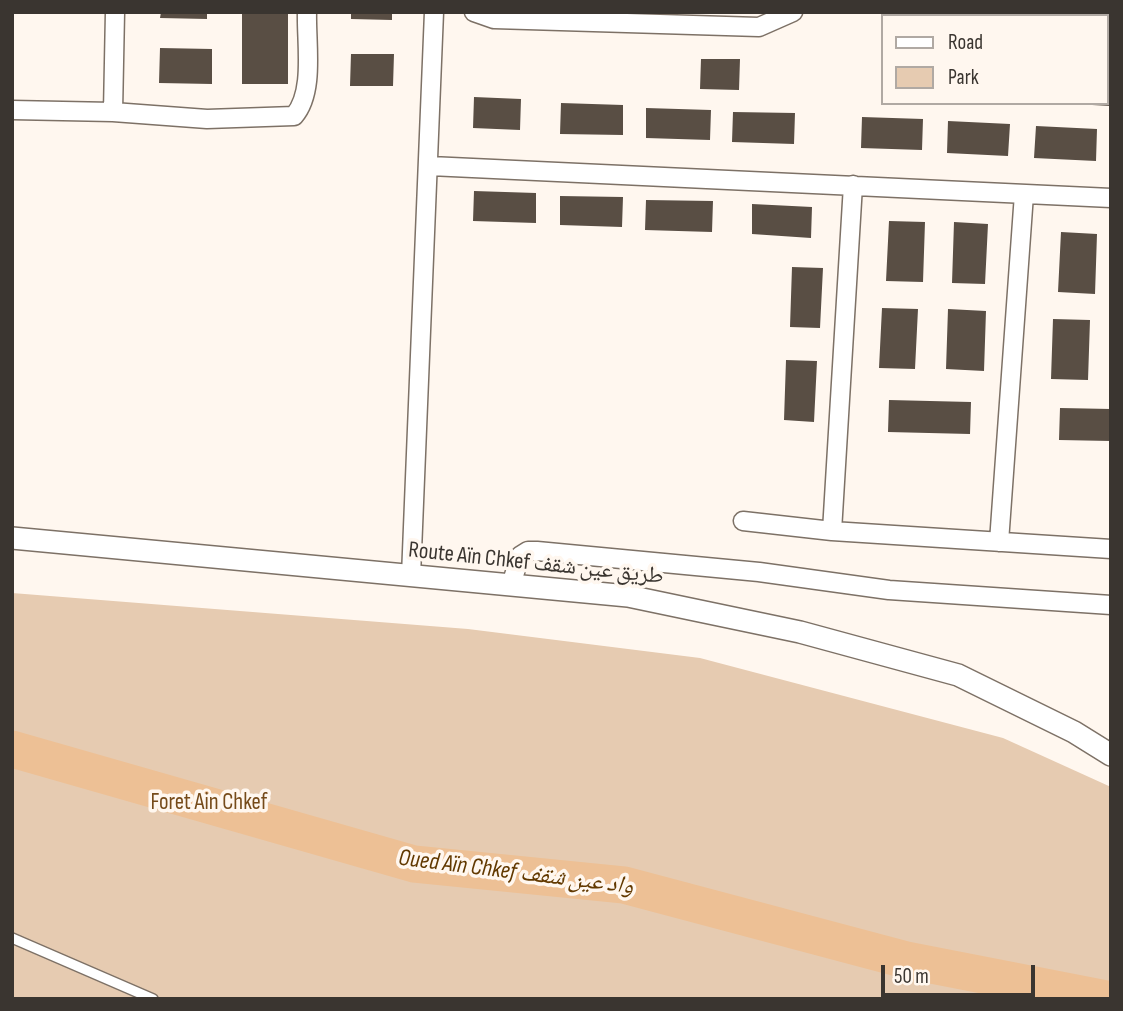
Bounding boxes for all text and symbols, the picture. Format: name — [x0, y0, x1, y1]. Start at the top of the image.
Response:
legend — [881, 14, 1109, 105]
text: Road — [948, 30, 983, 55]
text: Park — [948, 65, 979, 90]
street label: Route Aïn Chkef طريق عين شقف — [407, 537, 665, 591]
park label: Foret Ain Chkef — [151, 789, 267, 817]
water label: Oued Aïn Chkef واد عين شقف — [397, 844, 635, 902]
scale bar — [885, 951, 1039, 995]
text: 50 m — [894, 964, 929, 989]

